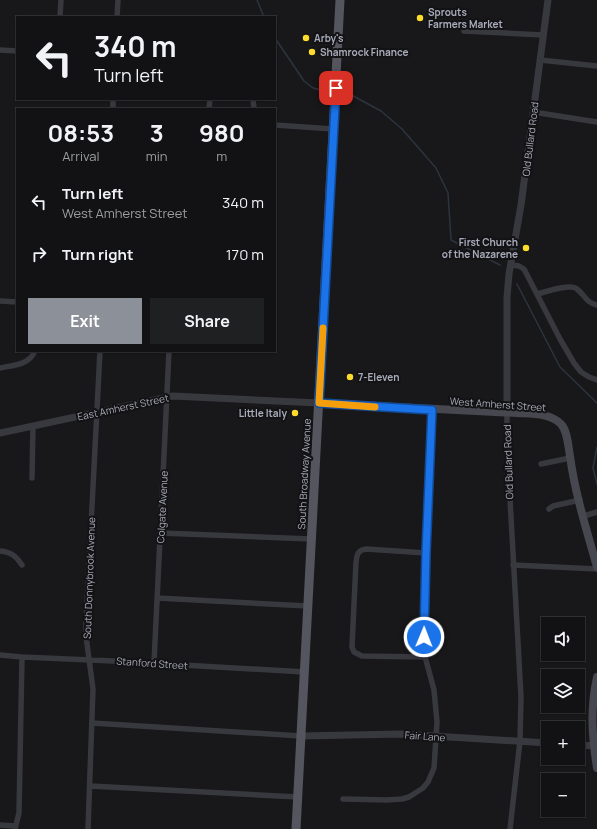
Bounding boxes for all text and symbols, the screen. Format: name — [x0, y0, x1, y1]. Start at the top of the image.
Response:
place label: Sprouts Farmers Market — [428, 5, 503, 31]
marker: Sprouts Farmers Market — [415, 13, 425, 23]
text: 340 m — [94, 27, 177, 65]
place label: Arby's — [314, 31, 344, 45]
icon: left — [28, 32, 80, 84]
marker: Arby's — [301, 33, 311, 43]
place label: Shamrock Finance — [320, 45, 409, 59]
marker: Shamrock Finance — [307, 47, 317, 57]
text: Turn left — [94, 63, 164, 87]
pin — [319, 71, 353, 105]
icon: arrive — [325, 77, 347, 99]
street label: Old Bullard Road — [518, 101, 542, 177]
text: 08:53 — [48, 116, 114, 149]
text: 3 — [150, 116, 164, 149]
text: 980 — [199, 116, 244, 149]
text: Arrival — [62, 147, 99, 165]
text: min — [146, 147, 168, 165]
text: m — [216, 147, 227, 165]
text: Turn left — [62, 183, 124, 204]
icon: left — [28, 191, 50, 213]
text: 340 m — [222, 192, 264, 213]
text: West Amherst Street — [62, 204, 187, 222]
place label: First Church of the Nazarene — [442, 235, 518, 261]
icon: right — [28, 243, 50, 265]
marker: First Church of the Nazarene — [521, 243, 531, 253]
text: Turn right — [62, 244, 133, 265]
text: 170 m — [226, 244, 264, 265]
button: Exit — [28, 298, 142, 344]
button: Share — [150, 298, 264, 344]
place label: 7-Eleven — [358, 370, 399, 384]
marker: 7-Eleven — [345, 372, 355, 382]
street label: East Amherst Street — [76, 390, 170, 424]
street label: West Amherst Street — [449, 394, 547, 414]
place label: Little Italy — [239, 406, 287, 420]
marker: Little Italy — [290, 408, 300, 418]
street label: South Broadway Avenue — [294, 418, 314, 530]
street label: Old Bullard Road — [500, 424, 516, 500]
street label: Colgate Avenue — [153, 470, 171, 544]
street label: South Donnybrook Avenue — [80, 517, 98, 639]
position arrow — [403, 616, 445, 658]
map controls — [541, 617, 585, 817]
button: sound — [541, 617, 585, 661]
street label: Stanford Street — [116, 654, 188, 672]
button: layers — [541, 669, 585, 713]
button: + — [541, 721, 585, 765]
street label: Fair Lane — [404, 728, 446, 744]
button: − — [541, 773, 585, 817]

